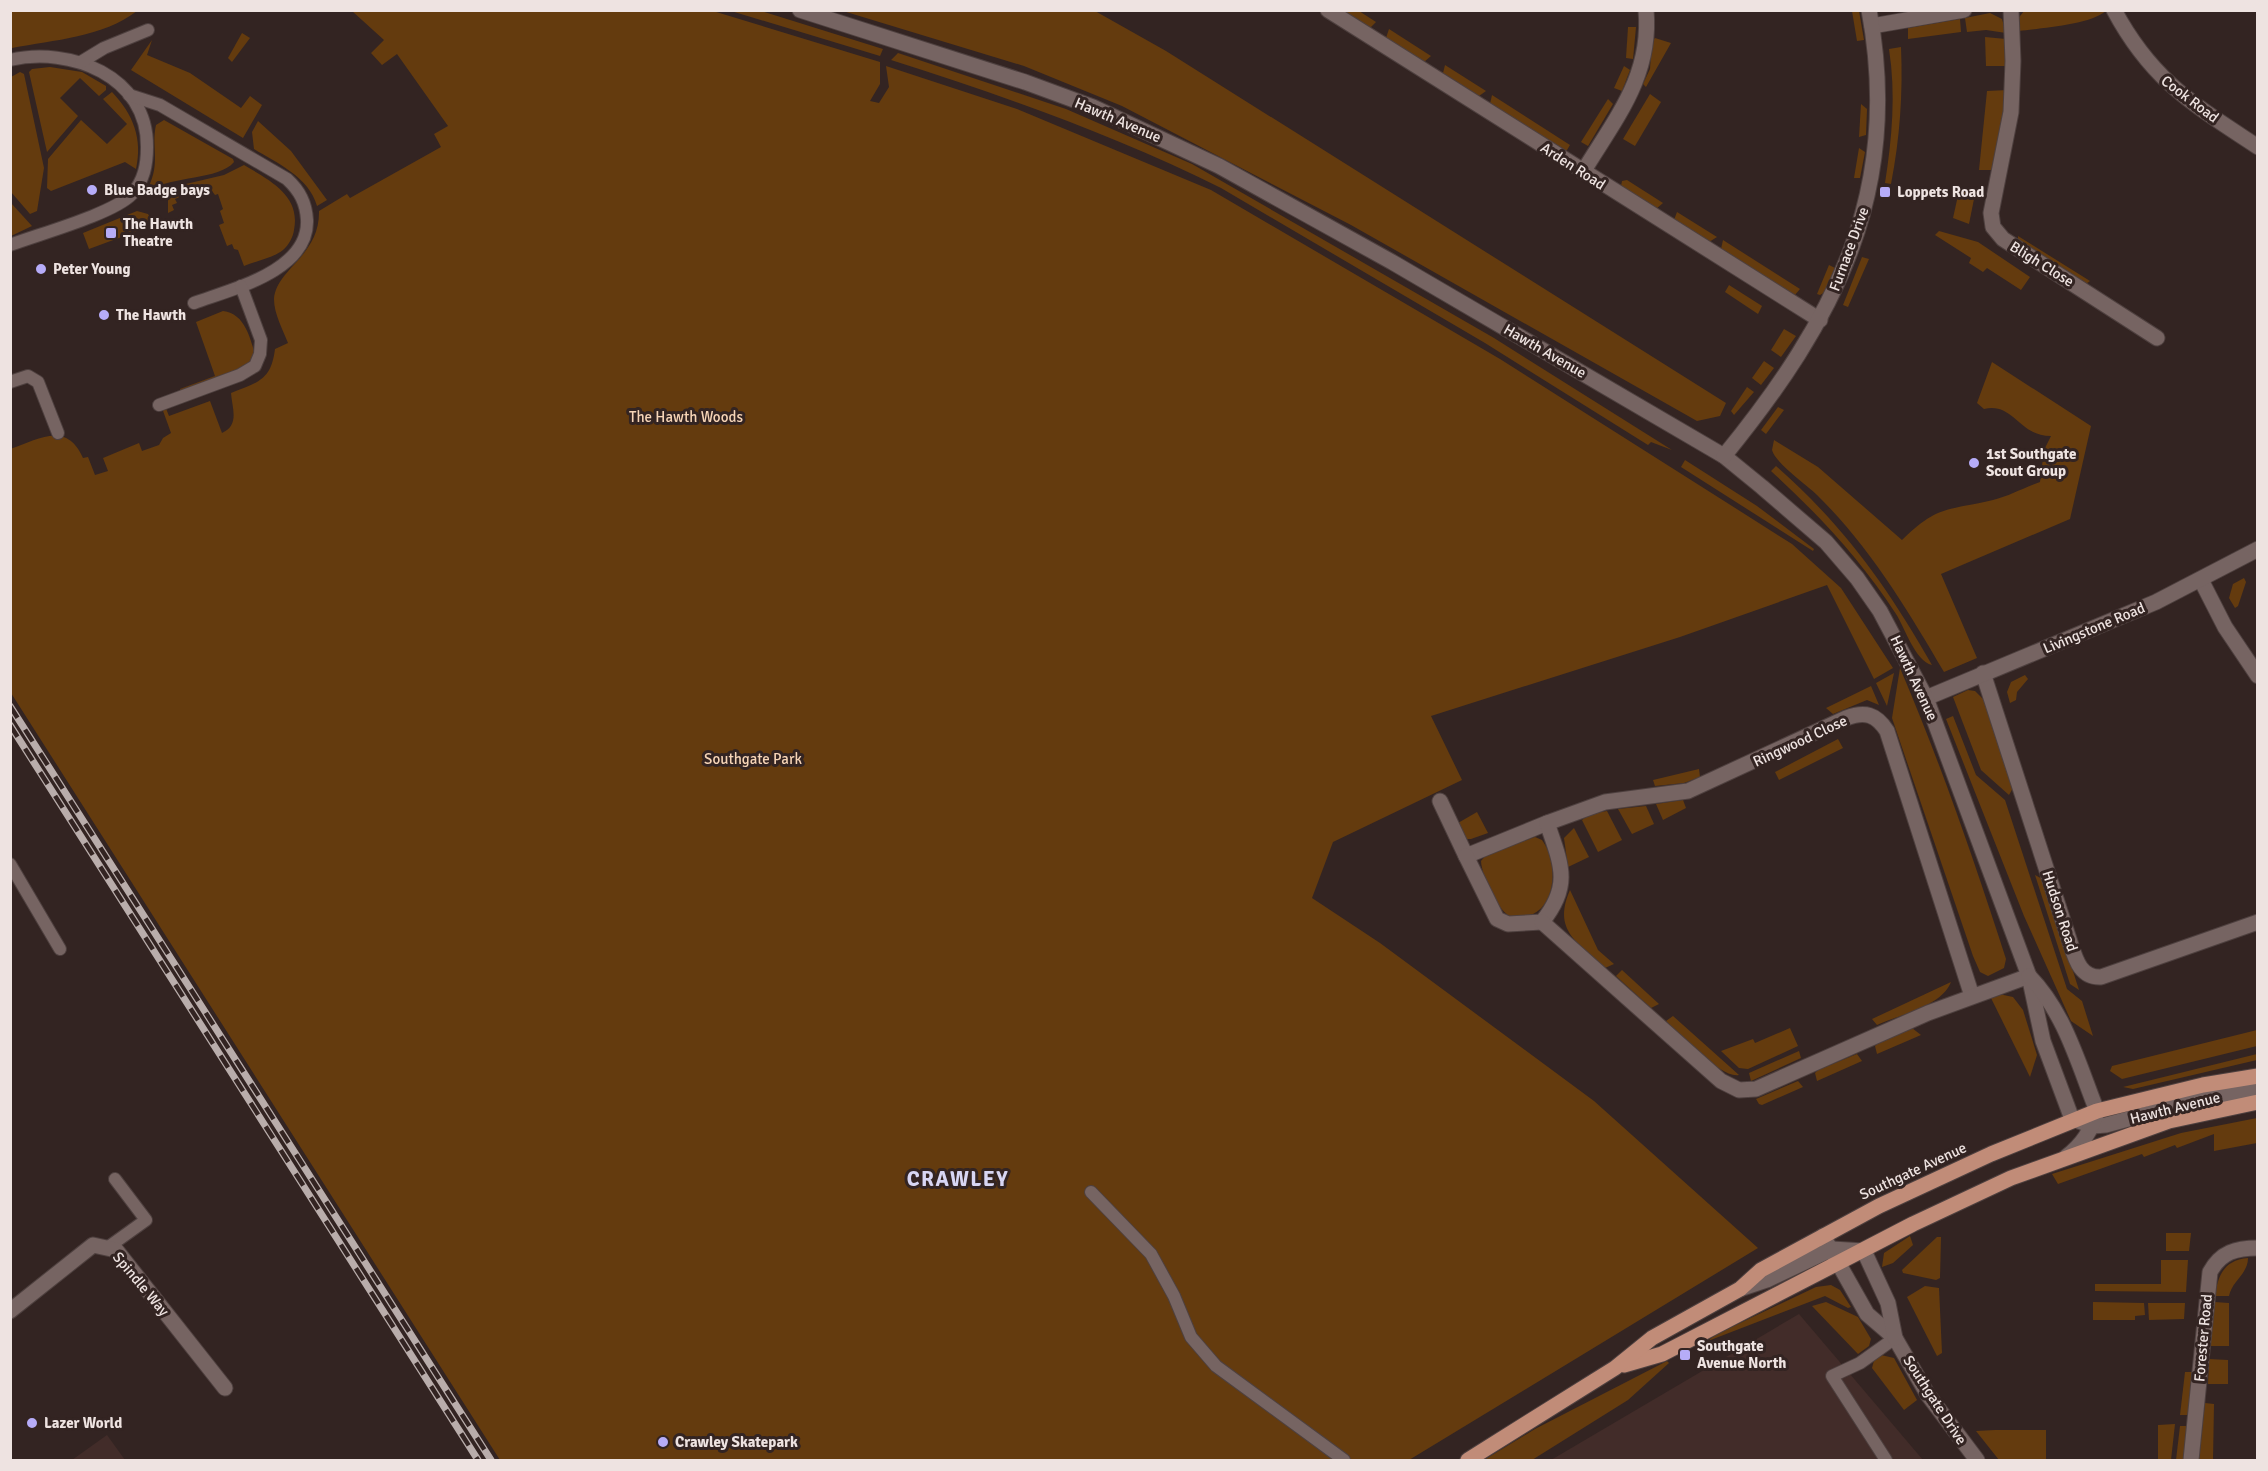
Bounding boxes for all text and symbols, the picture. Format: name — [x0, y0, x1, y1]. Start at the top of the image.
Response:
street label: Cook Road — [2158, 72, 2222, 127]
street label: Hawth Avenue — [1072, 94, 1164, 146]
street label: Arden Road — [1537, 138, 1609, 194]
place label: Blue Badge bays — [104, 181, 210, 199]
marker: Blue Badge bays — [85, 183, 99, 197]
place label: Loppets Road — [1897, 183, 1984, 201]
marker: Loppets Road — [1878, 185, 1892, 199]
street label: Furnace Drive — [1825, 204, 1873, 294]
place label: The Hawth Theatre — [123, 215, 193, 250]
marker: The Hawth Theatre — [104, 226, 118, 240]
street label: Bligh Close — [2007, 237, 2077, 291]
place label: Peter Young — [53, 260, 131, 278]
marker: Peter Young — [34, 262, 48, 276]
place label: The Hawth — [116, 306, 186, 324]
marker: The Hawth — [97, 308, 111, 322]
street label: Hawth Avenue — [1501, 320, 1589, 382]
park label: The Hawth Woods — [629, 408, 743, 426]
place label: 1st Southgate Scout Group — [1986, 445, 2076, 480]
marker: 1st Southgate Scout Group — [1967, 456, 1981, 470]
street label: Livingstone Road — [2040, 598, 2148, 658]
street label: Hawth Avenue — [1886, 632, 1942, 724]
street label: Ringwood Close — [1750, 711, 1850, 771]
park label: Southgate Park — [704, 750, 802, 768]
street label: Hudson Road — [2038, 868, 2082, 954]
street label: Hawth Avenue — [2128, 1088, 2222, 1128]
street label: Southgate Avenue — [1857, 1138, 1969, 1204]
district label: CRAWLEY — [907, 1166, 1009, 1192]
street label: Spindle Way — [109, 1248, 173, 1320]
street label: Forester Road — [2190, 1293, 2216, 1383]
place label: Southgate Avenue North — [1697, 1337, 1787, 1372]
marker: Southgate Avenue North — [1678, 1348, 1692, 1362]
street label: Southgate Drive — [1900, 1352, 1970, 1448]
place label: Lazer World — [44, 1414, 122, 1432]
marker: Lazer World — [25, 1416, 39, 1430]
place label: Crawley Skatepark — [675, 1433, 798, 1451]
marker: Crawley Skatepark — [656, 1435, 670, 1449]

